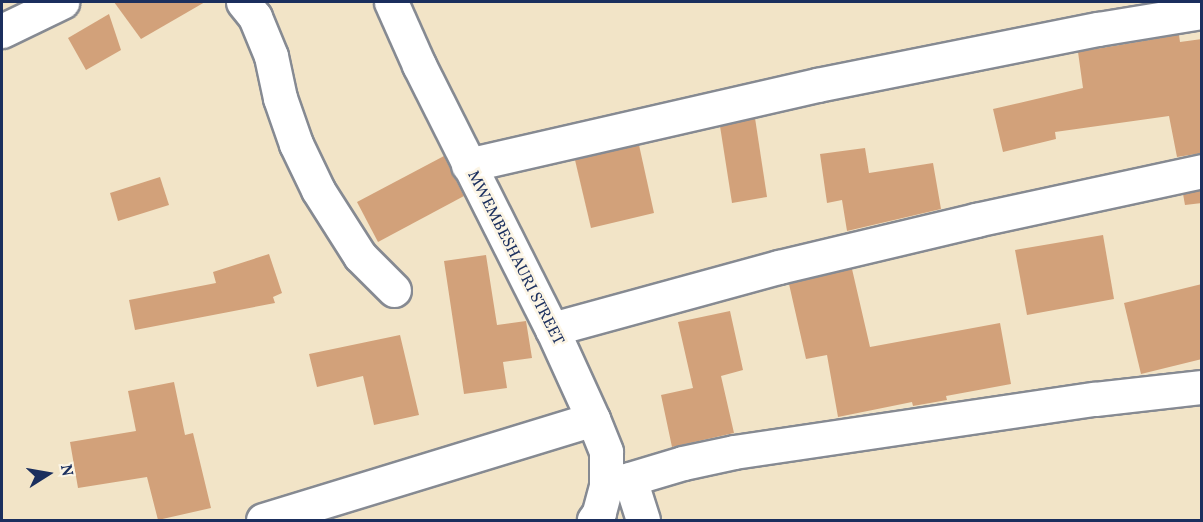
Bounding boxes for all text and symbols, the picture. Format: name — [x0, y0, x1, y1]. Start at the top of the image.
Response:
street label: MWEMBESHAURI STREET — [463, 168, 567, 348]
north arrow — [18, 444, 78, 504]
text: N — [54, 463, 78, 478]

